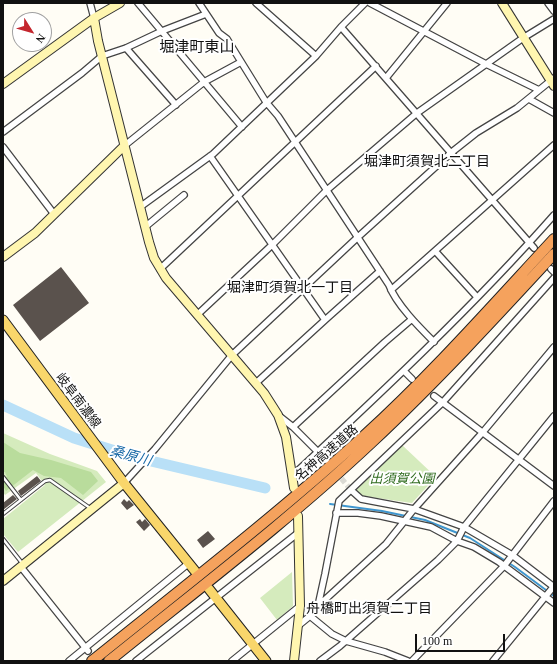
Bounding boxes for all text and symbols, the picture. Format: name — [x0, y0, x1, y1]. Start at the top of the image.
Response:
north arrow — [12, 12, 52, 52]
text: N — [34, 32, 48, 45]
district label: 堀津町東山 — [160, 37, 234, 55]
district label: 堀津町須賀北二丁目 — [364, 153, 490, 169]
district label: 堀津町須賀北一丁目 — [227, 279, 353, 295]
street label: 岐阜南濃線 — [53, 369, 105, 431]
street label: 名神高速道路 — [291, 421, 361, 483]
water label: 桑原川 — [109, 441, 153, 469]
park label: 出須賀公園 — [370, 470, 434, 486]
district label: 舟橋町出須賀二丁目 — [306, 600, 432, 616]
scale bar — [417, 626, 507, 652]
text: 100 m — [422, 634, 452, 648]

